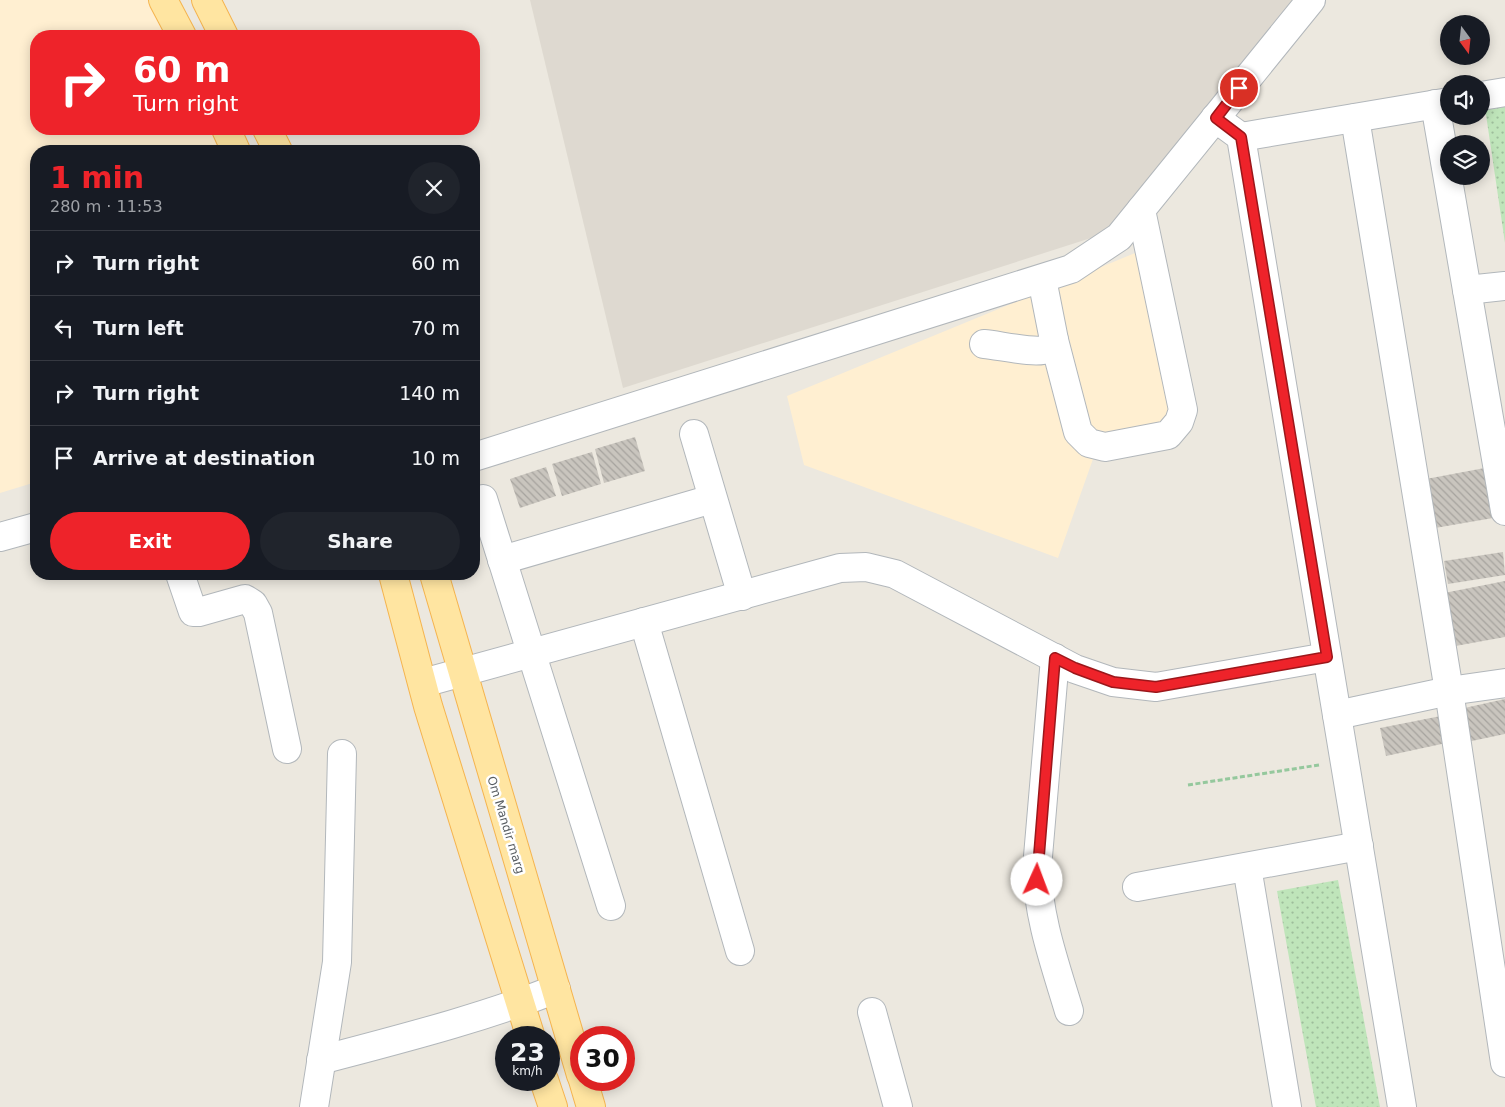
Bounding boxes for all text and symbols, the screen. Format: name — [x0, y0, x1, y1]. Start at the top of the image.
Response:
north arrow — [1440, 15, 1490, 65]
map controls — [1440, 15, 1490, 185]
icon: right — [50, 50, 115, 115]
text: 60 m — [133, 50, 230, 90]
pin — [1218, 67, 1260, 109]
icon: arrive — [1225, 74, 1253, 102]
button: sound — [1440, 75, 1490, 125]
text: Turn right — [133, 91, 238, 116]
button: layers — [1440, 135, 1490, 185]
text: 1 min — [50, 160, 144, 195]
button: close — [408, 162, 460, 214]
text: 280 m · 11:53 — [50, 197, 163, 216]
icon: right — [50, 249, 78, 277]
text: Turn right — [93, 252, 199, 274]
text: 60 m — [411, 252, 460, 274]
icon: left — [50, 314, 78, 342]
text: Turn left — [93, 317, 184, 339]
text: 70 m — [411, 317, 460, 339]
icon: right — [50, 379, 78, 407]
text: Turn right — [93, 382, 199, 404]
text: 140 m — [399, 382, 460, 404]
icon: arrive — [50, 444, 78, 472]
text: Arrive at destination — [93, 447, 315, 469]
text: 10 m — [411, 447, 460, 469]
button: Exit — [50, 512, 250, 570]
button: Share — [260, 512, 460, 570]
street label: Om Mandir marg — [484, 774, 528, 876]
position arrow — [1010, 853, 1062, 905]
speed limit sign: 30 — [570, 1026, 635, 1091]
text: 23 — [510, 1038, 545, 1067]
text: km/h — [512, 1064, 543, 1078]

